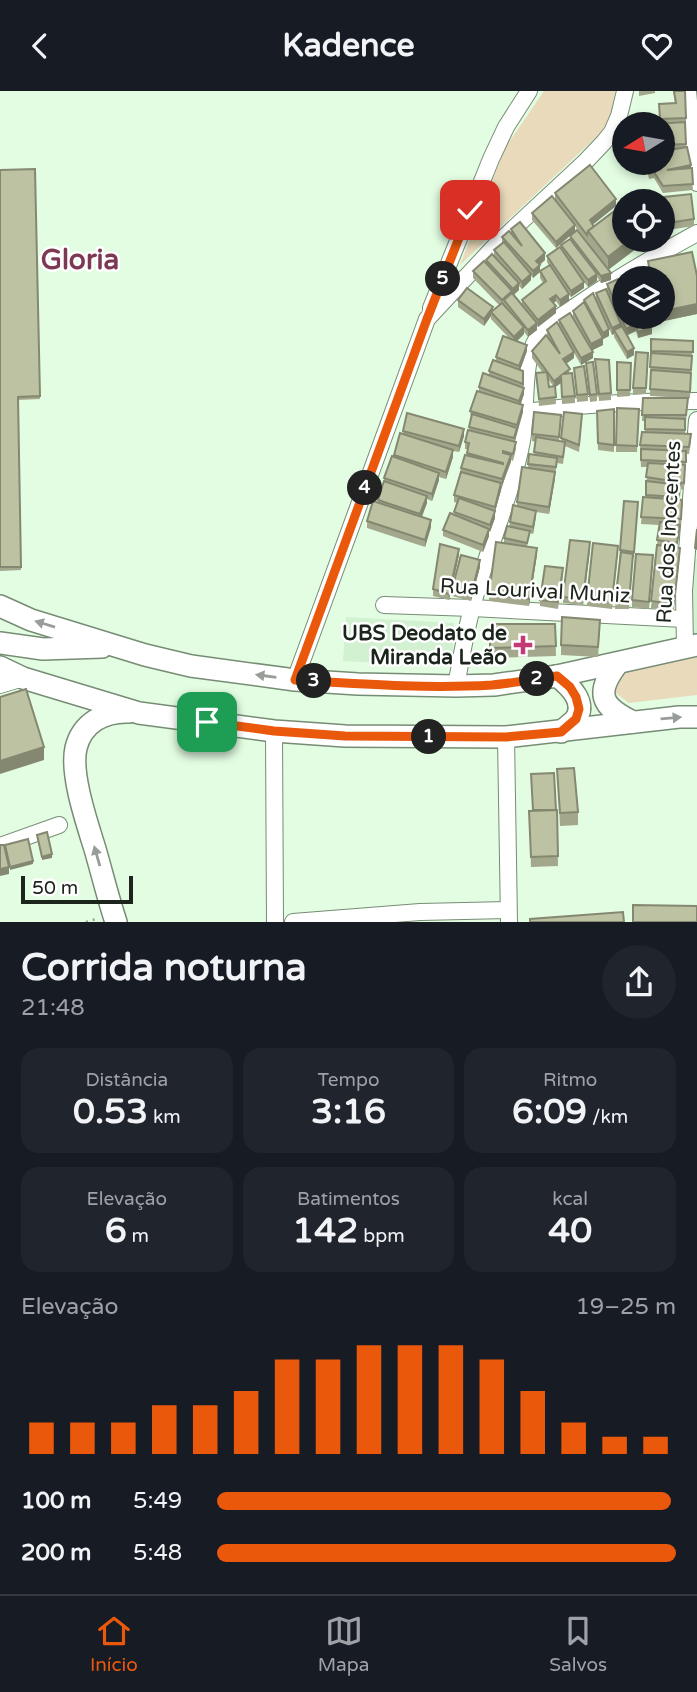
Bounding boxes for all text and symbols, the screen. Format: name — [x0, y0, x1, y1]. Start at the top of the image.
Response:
icon: back — [21, 27, 59, 65]
text: Kadence — [282, 27, 415, 65]
icon: heart — [638, 27, 676, 65]
north arrow — [612, 112, 676, 175]
map controls — [612, 112, 675, 329]
pin — [440, 180, 500, 240]
button: locate — [612, 189, 675, 252]
icon: check — [451, 191, 489, 229]
district label: Gloria — [41, 243, 119, 277]
pin: 5 — [426, 261, 460, 297]
button: layers — [612, 266, 675, 329]
text: 5 — [437, 267, 448, 289]
street label: Rua dos Inocentes — [652, 440, 686, 624]
pin: 4 — [348, 471, 382, 505]
text: 4 — [359, 476, 370, 498]
street label: Rua Lourival Muniz — [439, 574, 631, 608]
one-way arrow — [34, 618, 55, 628]
place label: UBS Deodato de Miranda Leão — [342, 621, 507, 670]
marker: UBS Deodato de Miranda Leão — [513, 635, 533, 655]
pin: 2 — [520, 661, 554, 697]
pin: 3 — [296, 663, 332, 699]
text: 2 — [531, 667, 542, 689]
text: 3 — [308, 669, 319, 691]
one-way arrow — [255, 671, 277, 682]
pin — [177, 692, 237, 752]
icon: arrive — [188, 703, 226, 741]
one-way arrow — [661, 712, 683, 723]
pin: 1 — [412, 719, 446, 755]
text: 1 — [423, 725, 434, 747]
one-way arrow — [91, 846, 101, 867]
scale bar — [21, 873, 133, 905]
text: 50 m — [32, 877, 78, 899]
text: Corrida noturna — [21, 945, 307, 991]
button: share — [602, 945, 676, 1019]
text: 21:48 — [21, 994, 85, 1022]
text: Distância — [85, 1069, 168, 1091]
text: Tempo — [317, 1069, 380, 1091]
text: Ritmo — [543, 1069, 597, 1091]
text: 0.53 — [73, 1091, 148, 1133]
text: 3:16 — [311, 1091, 386, 1133]
text: 6:09 — [512, 1091, 587, 1133]
text: km — [148, 1106, 181, 1128]
text: /km — [587, 1106, 628, 1128]
text: Elevação — [87, 1188, 167, 1210]
text: Batimentos — [297, 1188, 400, 1210]
text: kcal — [552, 1188, 588, 1210]
text: 6 — [105, 1210, 127, 1252]
text: 142 — [292, 1210, 358, 1252]
text: 40 — [548, 1210, 592, 1252]
text: m — [127, 1225, 149, 1247]
text: bpm — [358, 1225, 405, 1247]
text: Elevação — [21, 1293, 118, 1321]
text: 19–25 m — [575, 1293, 676, 1321]
text: 100 m — [21, 1487, 91, 1515]
text: 5:49 — [133, 1487, 182, 1515]
text: 200 m — [21, 1539, 91, 1567]
text: 5:48 — [133, 1539, 182, 1567]
tab: Início — [90, 1612, 138, 1676]
tab: Mapa — [318, 1612, 369, 1676]
tab: Salvos — [549, 1612, 607, 1676]

